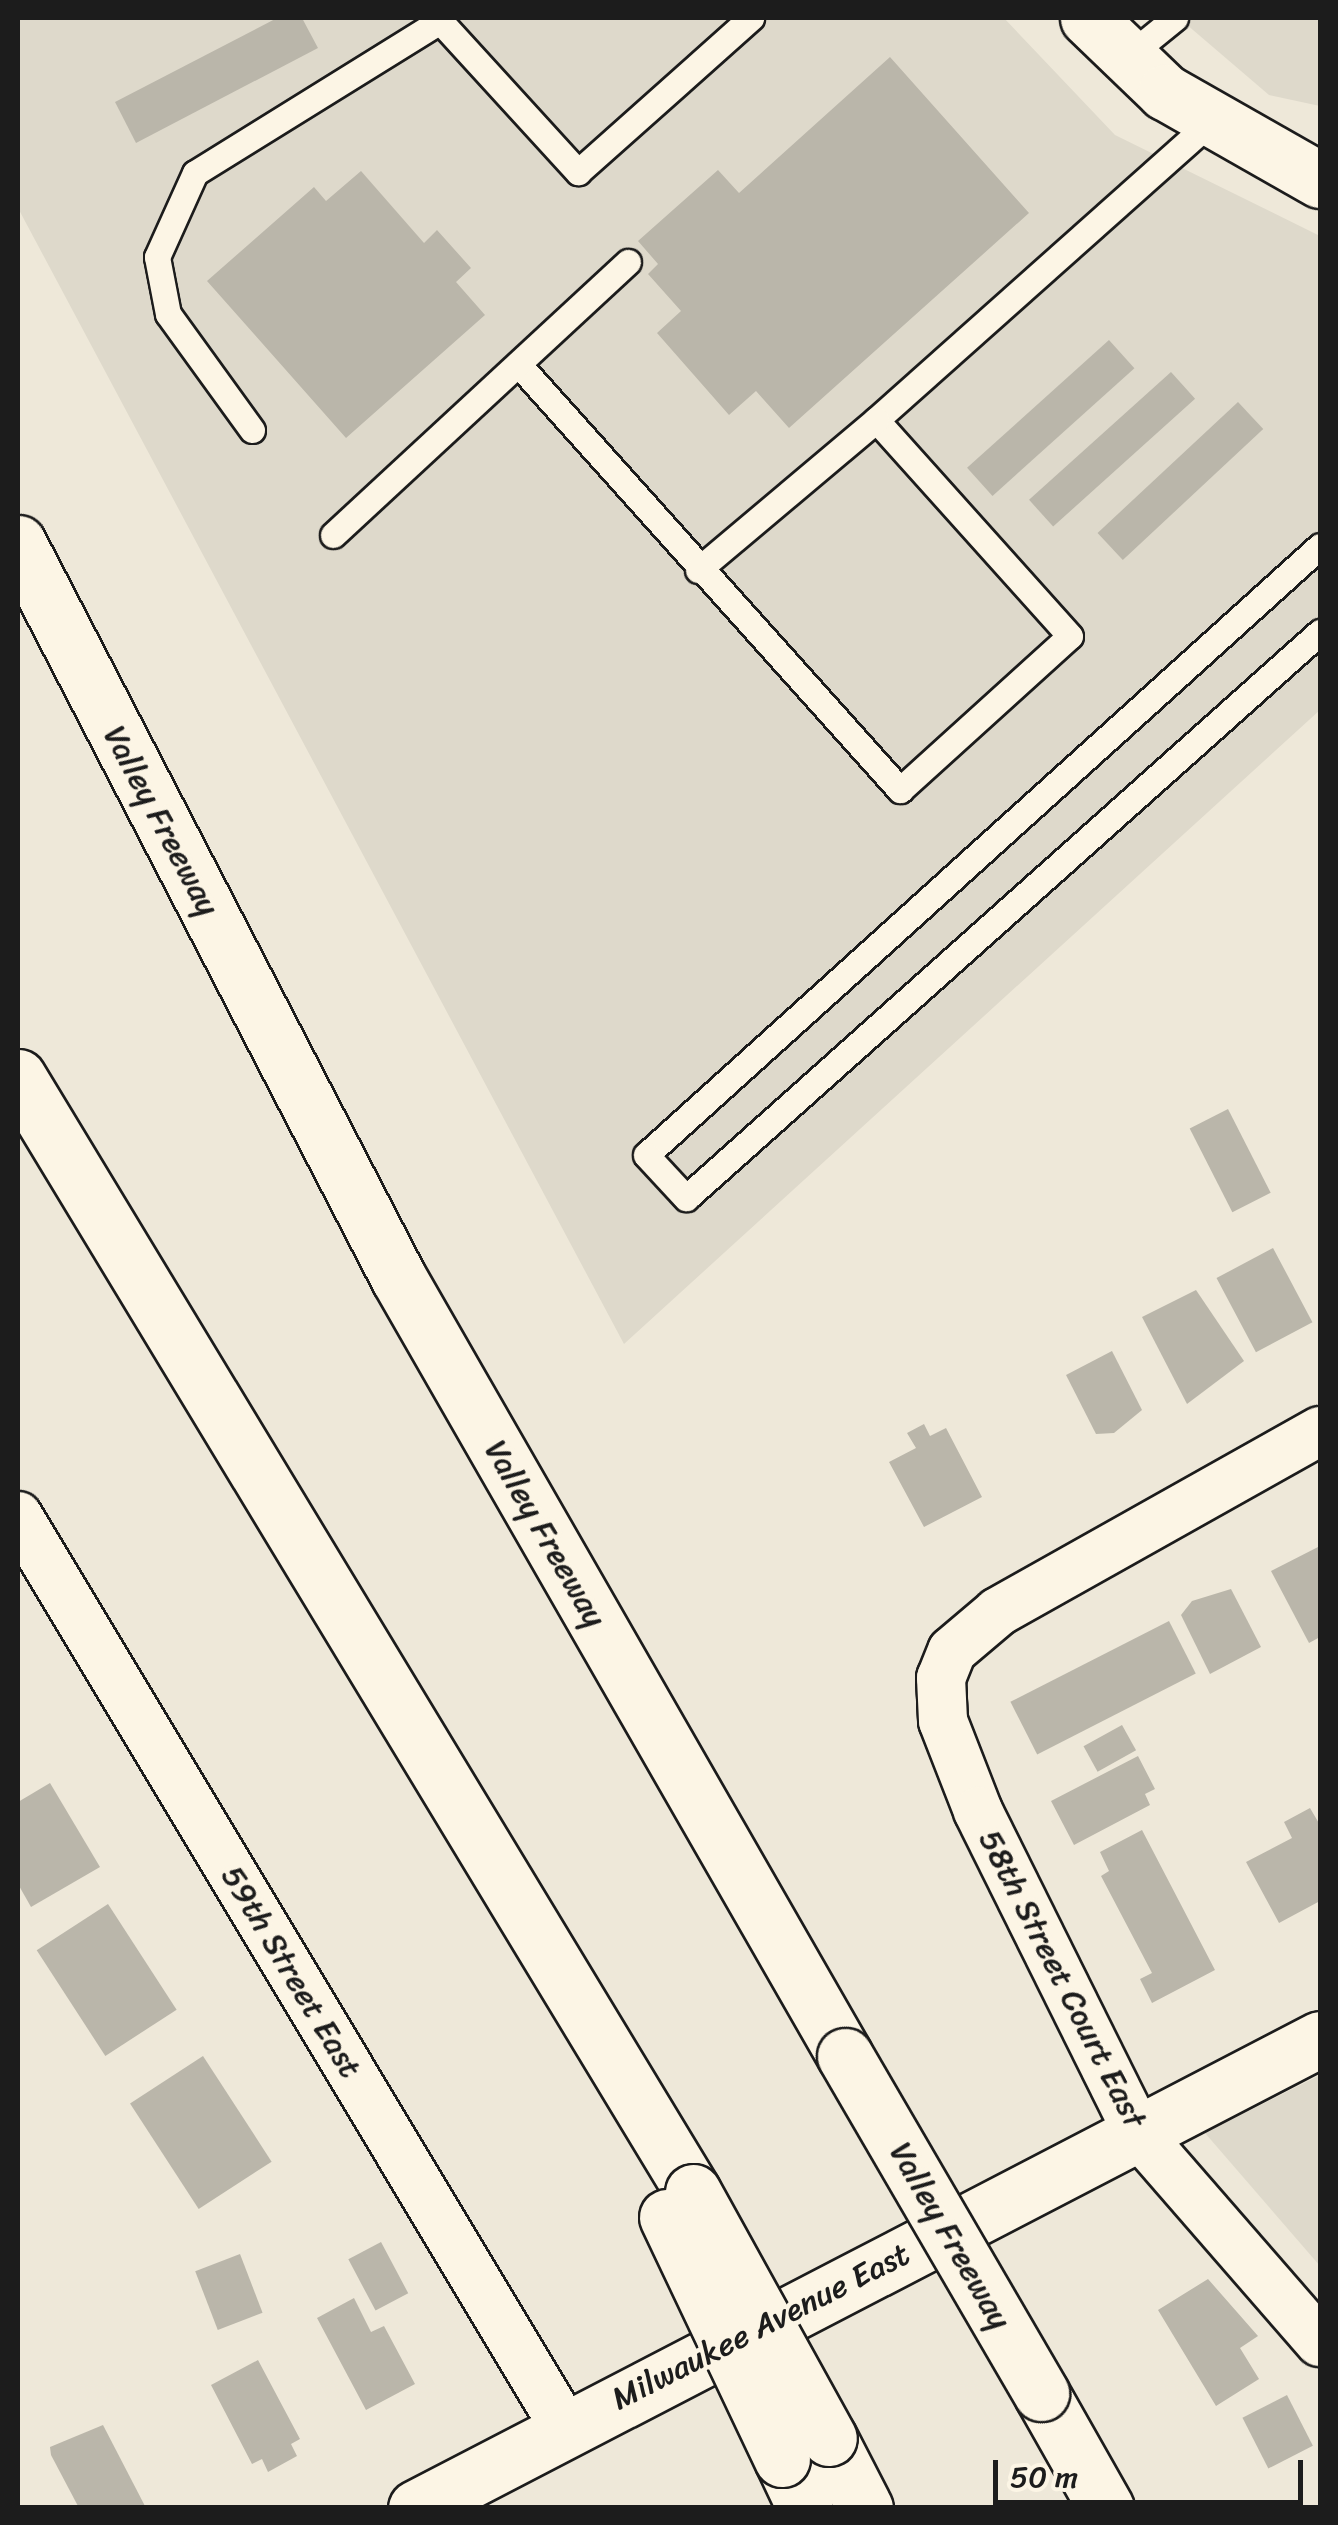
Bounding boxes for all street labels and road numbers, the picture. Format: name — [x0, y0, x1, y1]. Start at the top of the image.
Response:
street label: Valley Freeway — [95, 719, 227, 923]
street label: Valley Freeway — [476, 1433, 614, 1635]
street label: 58th Street Court East — [970, 1823, 1154, 2135]
street label: 59th Street East — [212, 1858, 370, 2086]
street label: Valley Freeway — [881, 2135, 1019, 2337]
street label: Milwaukee Avenue East — [605, 2235, 917, 2419]

